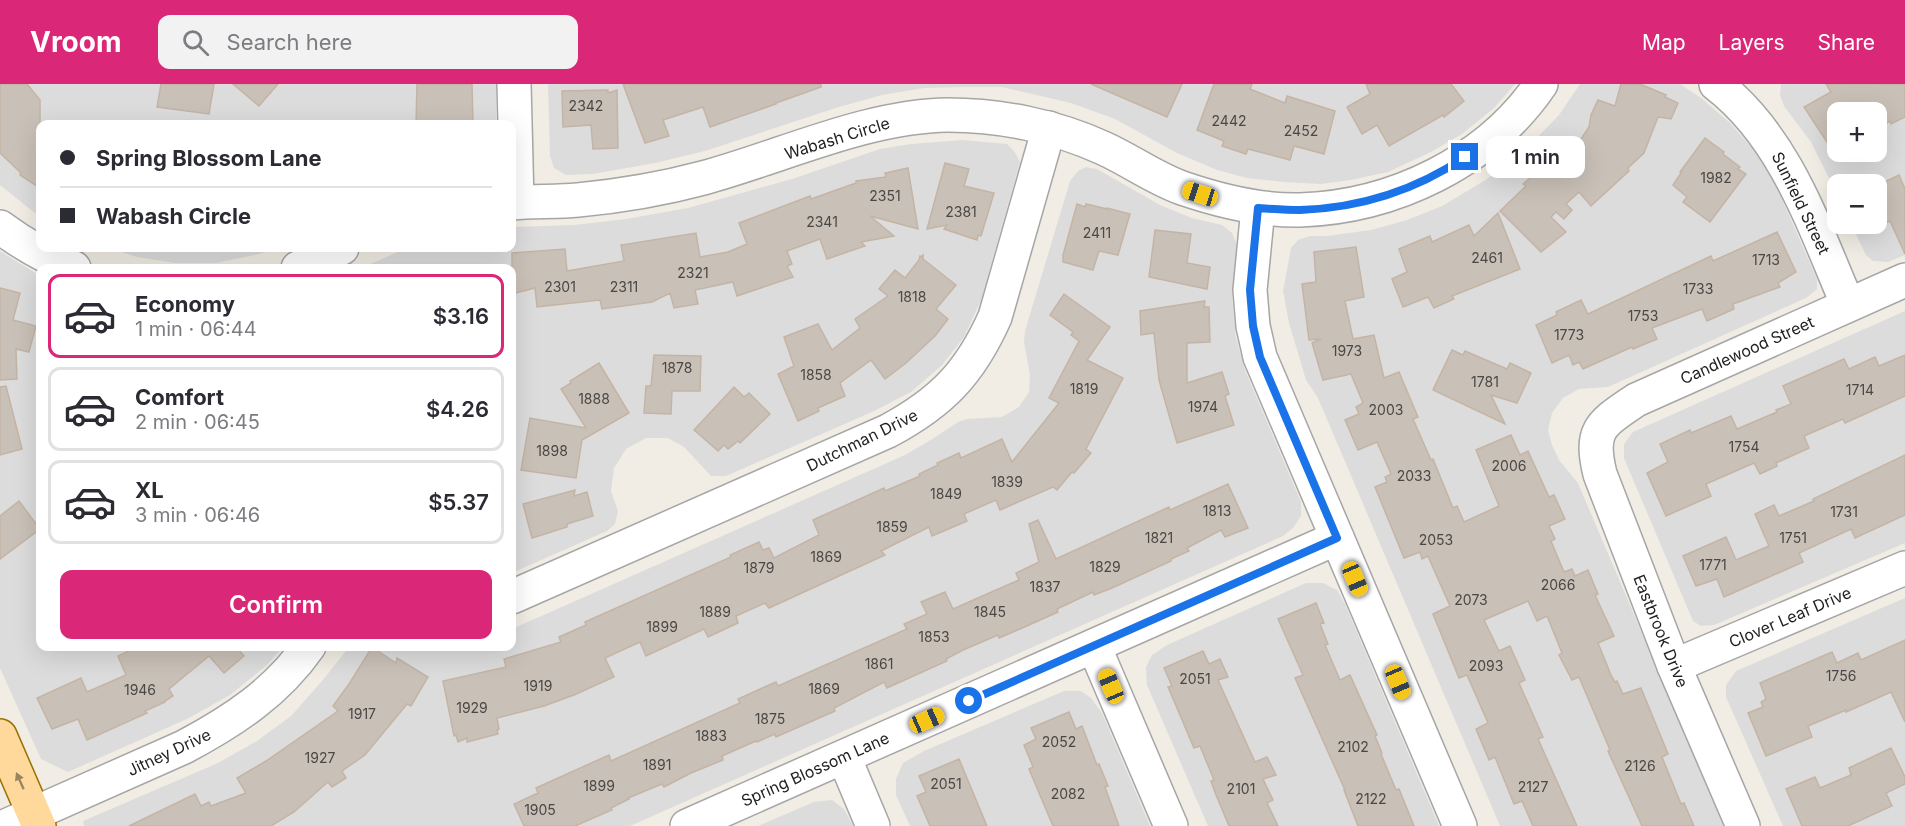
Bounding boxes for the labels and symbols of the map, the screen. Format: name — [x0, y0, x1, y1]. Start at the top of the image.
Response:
house number: 2342 — [569, 97, 603, 114]
house number: 2442 — [1212, 112, 1246, 129]
street label: Wabash Circle — [782, 113, 892, 163]
house number: 2452 — [1284, 122, 1318, 139]
callout: 1 min — [1486, 136, 1585, 178]
route end — [1451, 143, 1478, 170]
street label: Sunfield Street — [1768, 148, 1834, 258]
house number: 1982 — [1700, 169, 1732, 186]
car — [1180, 180, 1220, 208]
house number: 2351 — [869, 187, 901, 204]
house number: 2381 — [945, 203, 977, 220]
house number: 2341 — [806, 213, 838, 230]
house number: 2411 — [1083, 224, 1111, 241]
house number: 2461 — [1471, 249, 1503, 266]
house number: 1713 — [1752, 251, 1780, 268]
house number: 2321 — [677, 264, 709, 281]
house number: 2301 — [544, 278, 576, 295]
house number: 2311 — [610, 278, 638, 295]
house number: 1733 — [1683, 280, 1713, 297]
house number: 1818 — [898, 288, 926, 305]
house number: 1753 — [1628, 307, 1658, 324]
street label: Candlewood Street — [1677, 312, 1817, 388]
house number: 1773 — [1554, 326, 1584, 343]
house number: 1973 — [1332, 342, 1362, 359]
house number: 1878 — [662, 359, 692, 376]
house number: 1858 — [800, 366, 832, 383]
house number: 1781 — [1471, 373, 1499, 390]
house number: 1819 — [1070, 380, 1098, 397]
house number: 1714 — [1846, 381, 1874, 398]
house number: 1888 — [578, 390, 610, 407]
house number: 1974 — [1188, 398, 1218, 415]
house number: 2003 — [1369, 401, 1403, 418]
street label: Dutchman Drive — [803, 404, 921, 476]
house number: 1754 — [1728, 438, 1760, 455]
house number: 1898 — [536, 442, 568, 459]
house number: 2006 — [1492, 457, 1526, 474]
house number: 2033 — [1397, 467, 1431, 484]
house number: 1839 — [991, 473, 1023, 490]
house number: 1849 — [930, 485, 962, 502]
house number: 1813 — [1203, 502, 1231, 519]
house number: 1731 — [1830, 503, 1858, 520]
house number: 1859 — [876, 518, 908, 535]
house number: 1821 — [1145, 529, 1173, 546]
house number: 1751 — [1779, 529, 1807, 546]
house number: 2053 — [1419, 531, 1453, 548]
house number: 1869 — [810, 548, 842, 565]
house number: 1771 — [1699, 556, 1727, 573]
house number: 1829 — [1089, 558, 1121, 575]
house number: 1879 — [744, 559, 774, 576]
car — [1340, 559, 1370, 599]
street label: Eastbrook Drive — [1629, 572, 1693, 690]
house number: 2066 — [1541, 576, 1575, 593]
house number: 1837 — [1030, 578, 1061, 595]
street label: Clover Leaf Drive — [1726, 582, 1854, 652]
house number: 2073 — [1454, 591, 1488, 608]
house number: 1889 — [699, 603, 731, 620]
house number: 1845 — [974, 603, 1006, 620]
house number: 1899 — [646, 618, 678, 635]
house number: 1853 — [918, 628, 950, 645]
house number: 1861 — [865, 655, 893, 672]
house number: 2093 — [1469, 657, 1503, 674]
car — [1383, 662, 1413, 702]
car — [1096, 666, 1126, 706]
house number: 1756 — [1826, 667, 1856, 684]
house number: 2051 — [1179, 670, 1211, 687]
house number: 1919 — [524, 677, 552, 694]
house number: 1869 — [808, 680, 840, 697]
house number: 1946 — [124, 681, 156, 698]
route start — [955, 687, 982, 714]
house number: 1929 — [456, 699, 488, 716]
car — [907, 704, 947, 736]
house number: 1917 — [348, 705, 376, 722]
house number: 1875 — [755, 710, 785, 727]
street label: Jitney Drive — [124, 724, 214, 780]
house number: 1883 — [695, 727, 727, 744]
street label: Spring Blossom Lane — [738, 727, 892, 811]
house number: 2052 — [1042, 733, 1076, 750]
house number: 2102 — [1337, 738, 1369, 755]
house number: 1927 — [305, 749, 335, 766]
house number: 1891 — [643, 756, 671, 773]
house number: 2126 — [1624, 757, 1656, 774]
one-way arrow — [14, 772, 24, 790]
house number: 2051 — [930, 775, 962, 792]
house number: 1899 — [583, 777, 615, 794]
house number: 2127 — [1518, 778, 1548, 795]
house number: 2101 — [1227, 780, 1255, 797]
house number: 2082 — [1051, 785, 1085, 802]
house number: 2122 — [1355, 790, 1387, 807]
house number: 1905 — [524, 801, 556, 818]

